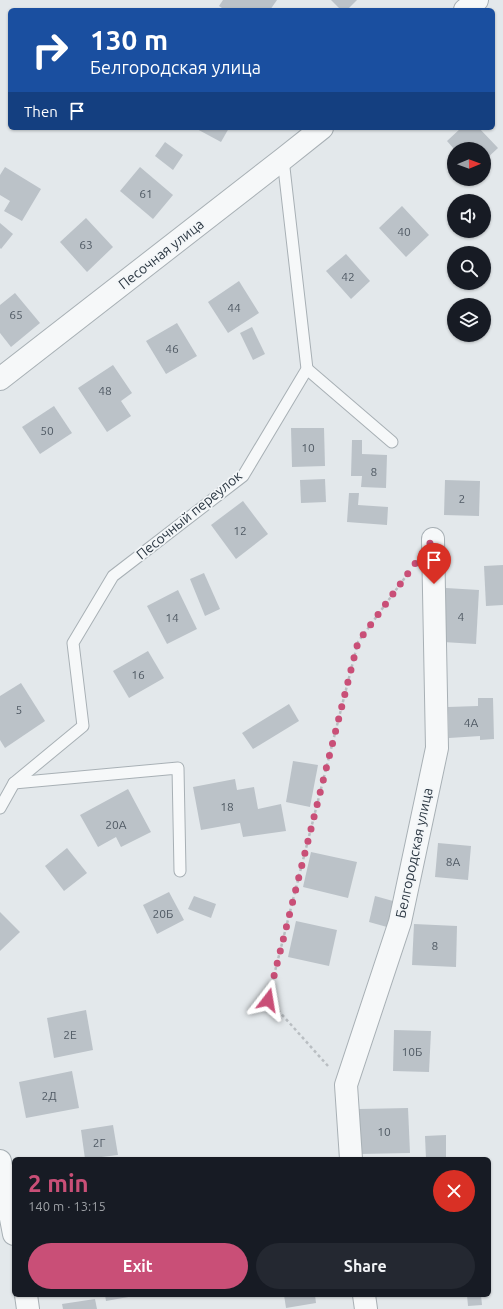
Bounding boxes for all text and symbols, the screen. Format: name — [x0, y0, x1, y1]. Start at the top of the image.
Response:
icon: right — [24, 24, 76, 76]
text: 130 m — [90, 24, 168, 55]
text: Белгородская улица — [90, 57, 261, 77]
icon: arrive — [66, 100, 88, 122]
text: Then — [24, 103, 58, 120]
north arrow — [447, 142, 491, 186]
map controls — [447, 142, 491, 342]
house number: 61 — [139, 187, 153, 200]
button: sound — [447, 194, 491, 238]
street label: Песочная улица — [115, 216, 207, 292]
house number: 40 — [397, 225, 411, 238]
house number: 63 — [79, 238, 93, 251]
button: search — [447, 246, 491, 290]
house number: 42 — [341, 270, 355, 283]
button: layers — [447, 298, 491, 342]
house number: 44 — [227, 301, 241, 314]
house number: 65 — [9, 308, 23, 321]
house number: 46 — [165, 342, 179, 355]
house number: 48 — [98, 384, 112, 397]
house number: 50 — [40, 424, 54, 437]
house number: 10 — [301, 441, 315, 454]
house number: 8 — [371, 465, 378, 478]
street label: Песочный переулок — [133, 467, 245, 563]
house number: 2 — [459, 492, 465, 505]
house number: 12 — [233, 524, 247, 537]
pin — [417, 543, 451, 584]
icon: arrive — [423, 549, 445, 571]
house number: 4 — [458, 610, 465, 623]
house number: 14 — [165, 611, 179, 624]
house number: 16 — [131, 668, 145, 681]
house number: 5 — [16, 703, 22, 716]
house number: 4А — [464, 716, 478, 729]
street label: Белгородская улица — [392, 786, 436, 920]
house number: 18 — [220, 800, 234, 813]
house number: 20А — [105, 818, 127, 831]
house number: 8А — [446, 855, 460, 868]
house number: 20Б — [153, 907, 173, 920]
house number: 8 — [432, 939, 439, 952]
position arrow — [247, 979, 289, 1021]
house number: 2Е — [63, 1028, 77, 1041]
house number: 10Б — [402, 1045, 422, 1058]
house number: 2Д — [41, 1089, 57, 1102]
house number: 10 — [377, 1125, 391, 1138]
house number: 2Г — [93, 1136, 105, 1149]
text: 2 min — [28, 1170, 89, 1197]
button: close — [433, 1170, 475, 1212]
text: 140 m · 13:15 — [28, 1199, 106, 1213]
button: Exit — [28, 1243, 248, 1289]
button: Share — [256, 1243, 475, 1289]

